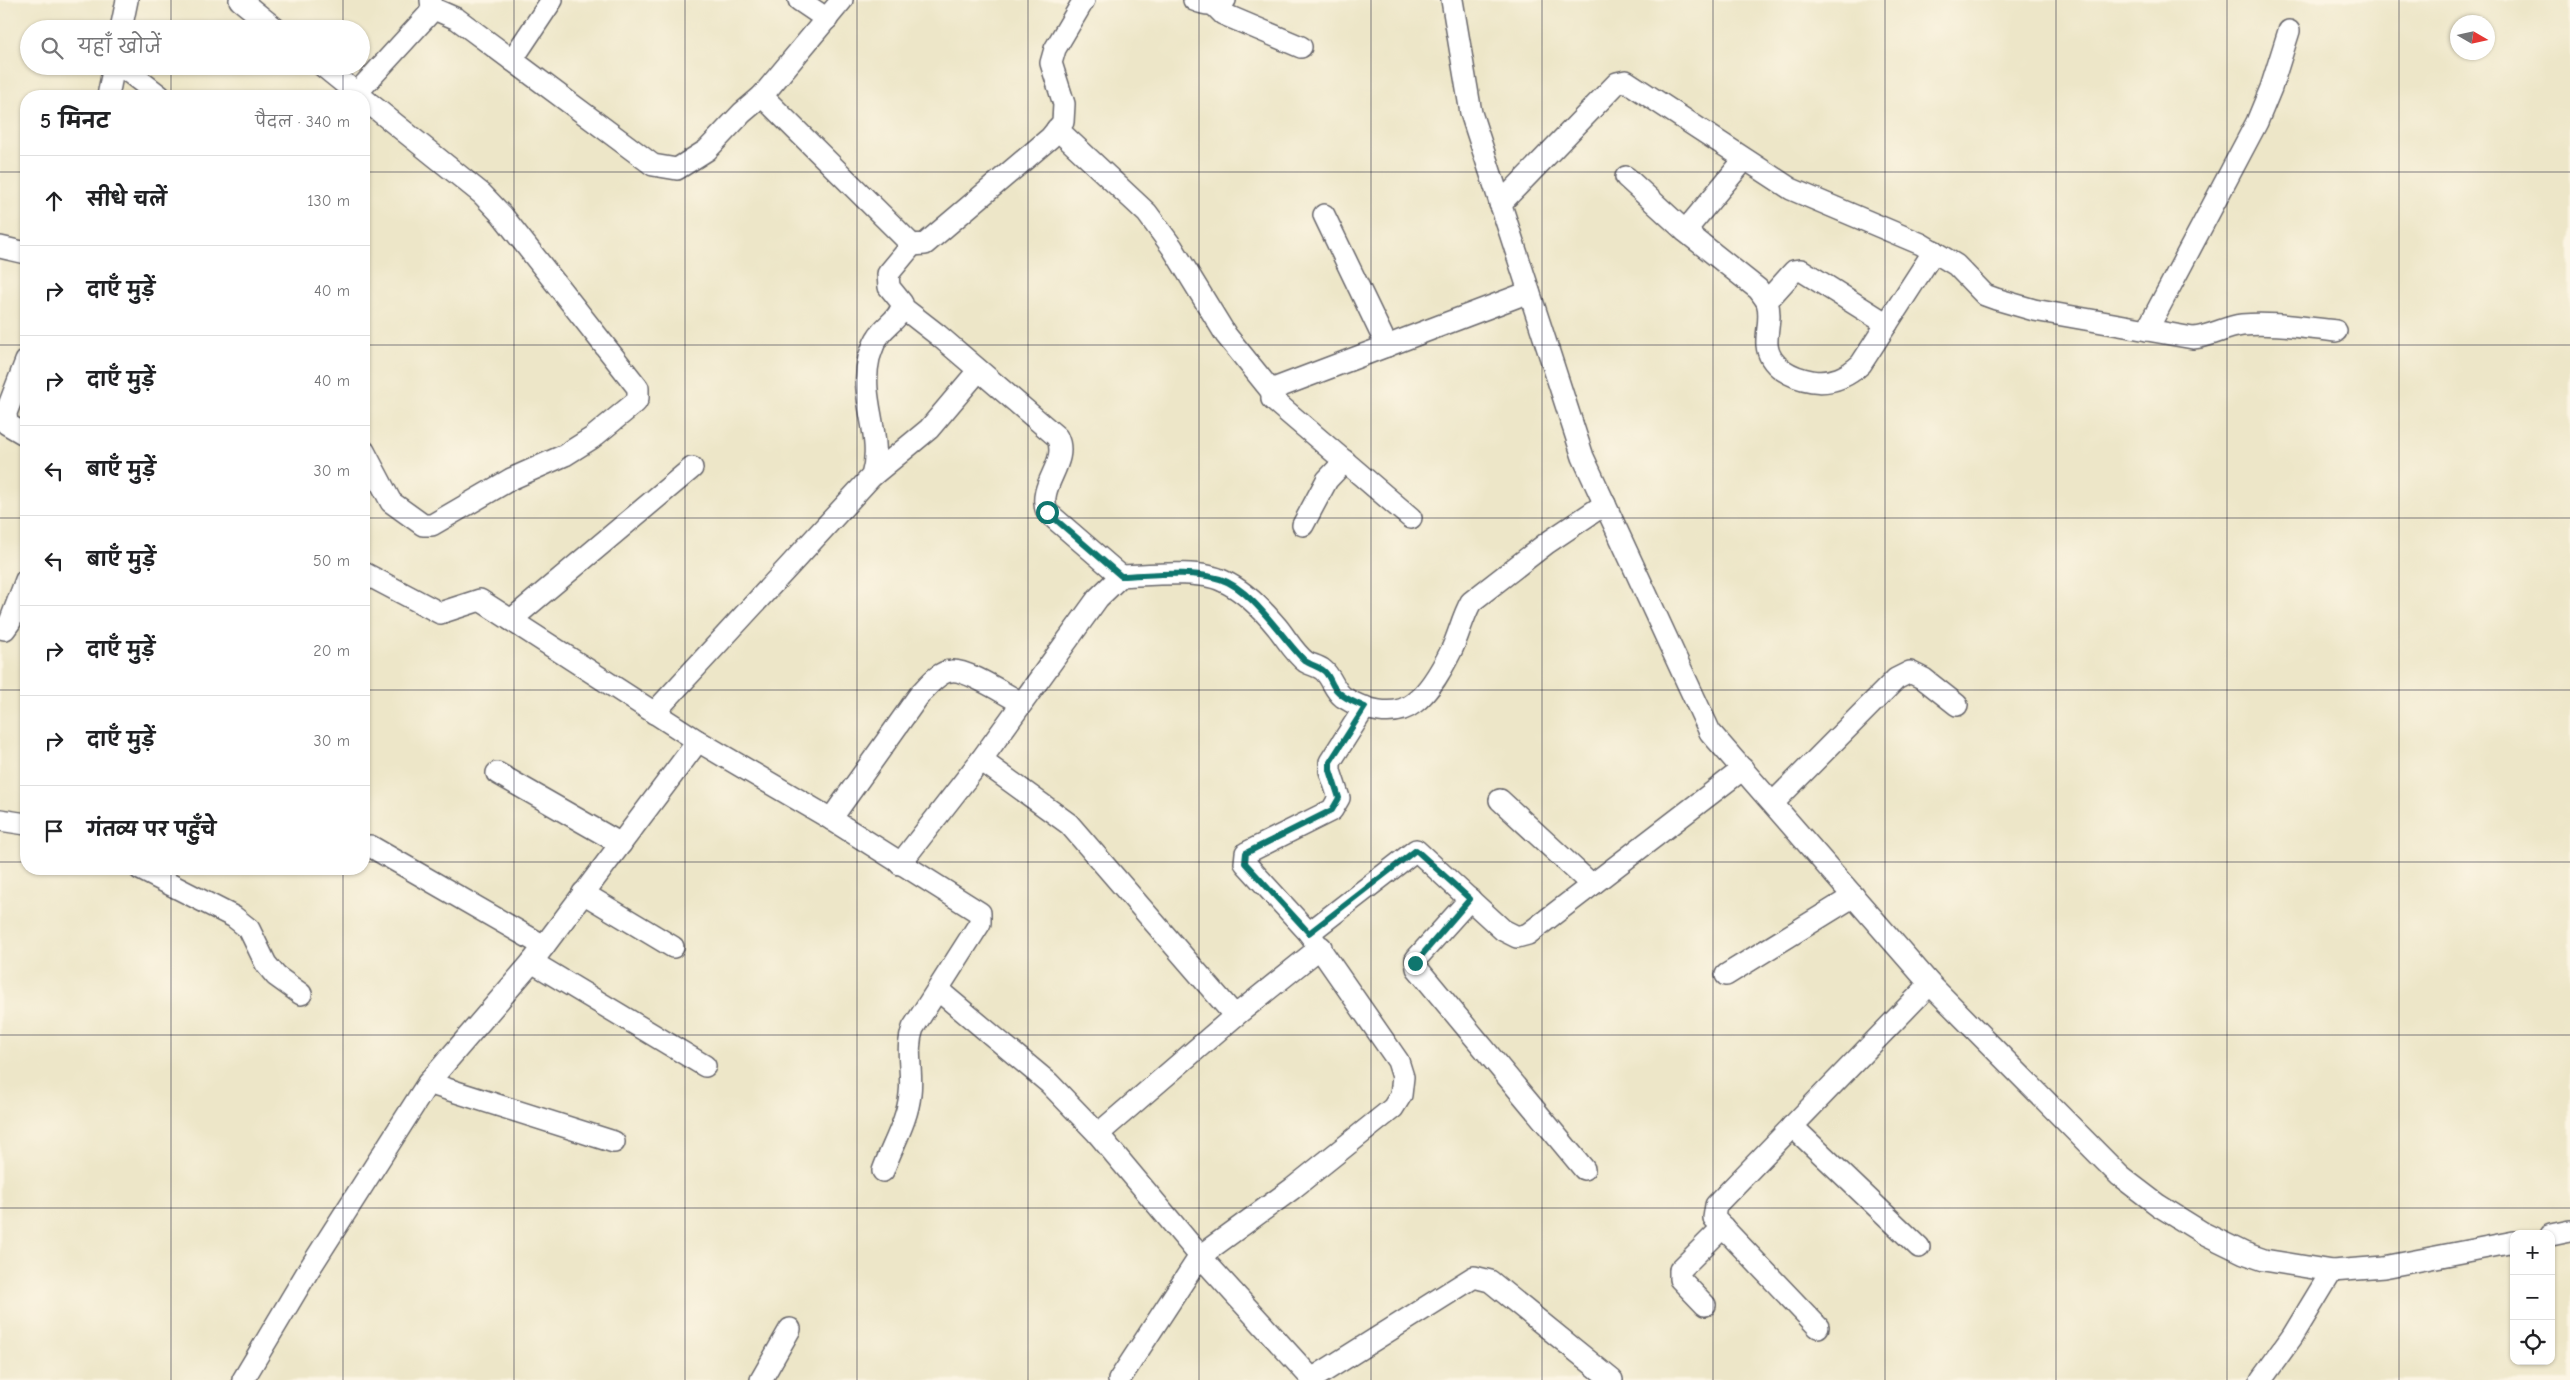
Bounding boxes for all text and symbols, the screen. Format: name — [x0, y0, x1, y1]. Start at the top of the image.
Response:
north arrow — [2450, 15, 2495, 60]
search box — [20, 20, 370, 75]
icon: search — [38, 34, 66, 62]
text: यहाँ खोजें — [78, 36, 161, 58]
text: 5 मिनट — [40, 109, 110, 133]
text: पैदल · 340 m — [255, 113, 350, 131]
icon: ahead — [40, 187, 68, 215]
text: सीधे चलें — [87, 189, 167, 211]
text: 130 m — [307, 192, 350, 210]
icon: right — [40, 277, 68, 305]
text: दाएँ मुड़ें — [87, 279, 155, 301]
text: 40 m — [314, 282, 350, 300]
icon: right — [40, 367, 68, 395]
text: दाएँ मुड़ें — [87, 369, 155, 391]
text: 40 m — [314, 372, 350, 390]
icon: left — [40, 457, 68, 485]
text: बाएँ मुड़ें — [87, 459, 156, 481]
text: 30 m — [314, 462, 350, 480]
route start — [1036, 501, 1059, 524]
icon: left — [40, 547, 68, 575]
text: बाएँ मुड़ें — [87, 549, 156, 571]
text: 50 m — [313, 552, 350, 570]
icon: right — [40, 637, 68, 665]
text: दाएँ मुड़ें — [87, 639, 155, 661]
text: 20 m — [313, 642, 350, 660]
icon: right — [40, 727, 68, 755]
text: दाएँ मुड़ें — [87, 729, 155, 751]
text: 30 m — [314, 732, 350, 750]
icon: arrive — [40, 817, 68, 845]
text: गंतव्य पर पहुँचे — [87, 819, 216, 841]
route end — [1404, 952, 1427, 975]
map controls — [2510, 1230, 2555, 1365]
button: + — [2510, 1230, 2555, 1275]
button: − — [2510, 1275, 2555, 1320]
button: locate — [2510, 1320, 2555, 1365]

